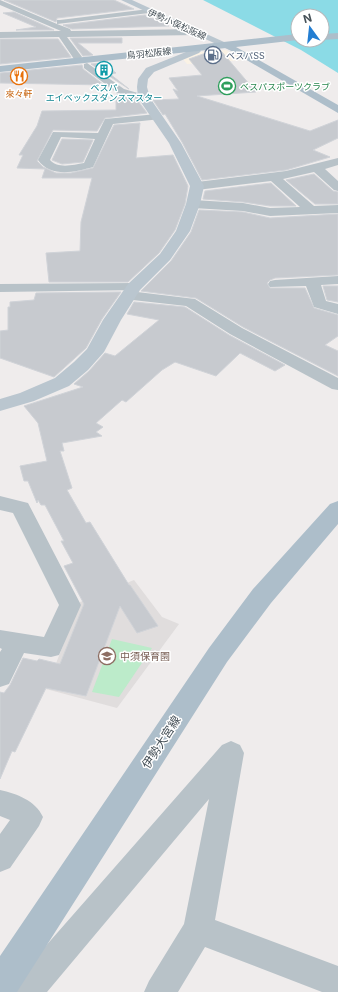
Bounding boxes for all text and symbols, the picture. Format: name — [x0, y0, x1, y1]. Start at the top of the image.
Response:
street label: 伊勢小俣松阪線 — [145, 6, 209, 42]
north arrow — [290, 8, 330, 48]
text: N — [302, 10, 313, 26]
street label: 鳥羽松阪線 — [126, 45, 173, 61]
fuel station icon: ベスパSS — [203, 45, 223, 65]
place label: ベスパSS — [226, 50, 265, 61]
building icon: ベスパ エイベックスダンスマスター — [94, 60, 114, 80]
restaurant icon: 來々軒 — [9, 66, 29, 86]
sports icon: ベスパスポーツクラブ — [217, 76, 237, 96]
place label: ベスパスポーツクラブ — [240, 81, 330, 92]
place label: ベスパ エイベックスダンスマスター — [46, 82, 162, 103]
place label: 來々軒 — [5, 88, 33, 99]
school or university icon: 中須保育園 — [97, 646, 117, 666]
place label: 中須保育園 — [120, 650, 170, 662]
street label: 伊勢大宮線 — [138, 713, 184, 771]

